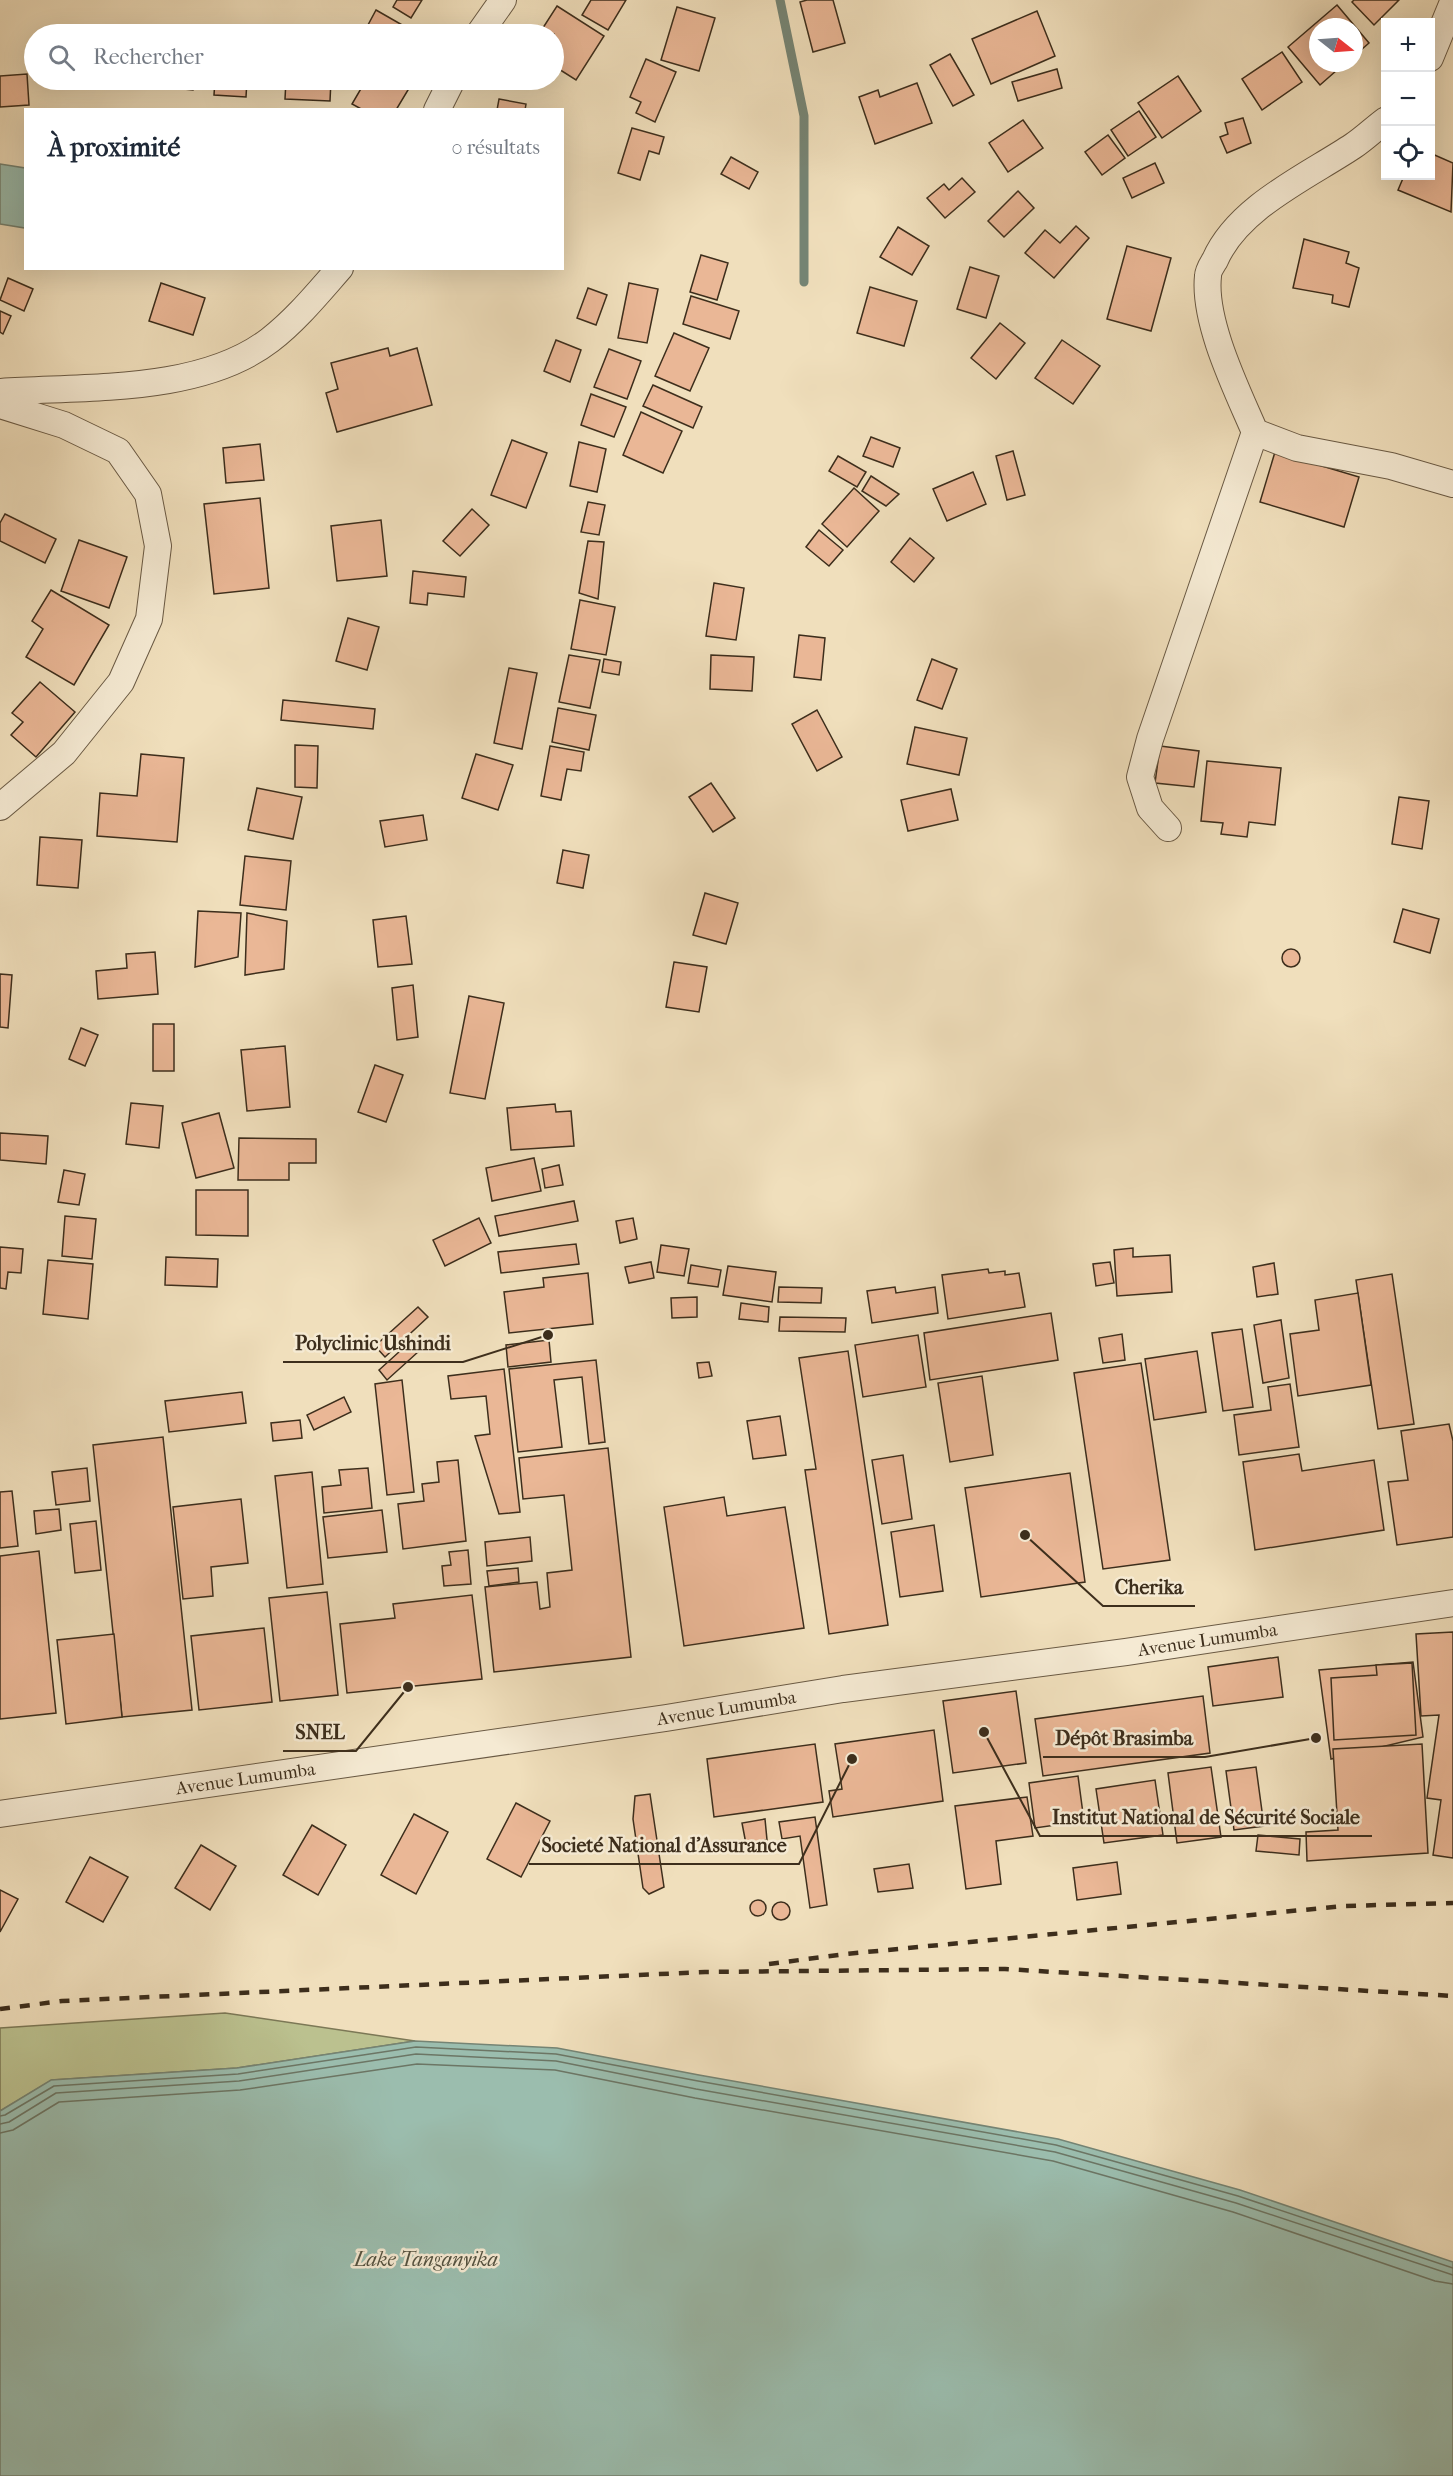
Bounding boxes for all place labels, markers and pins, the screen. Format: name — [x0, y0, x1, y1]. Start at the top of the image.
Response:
callout: Polyclinic Ushindi — [283, 1324, 463, 1362]
callout: Cherika — [1103, 1568, 1195, 1606]
callout: SNEL — [283, 1713, 356, 1751]
callout: Dépôt Brasimba — [1043, 1719, 1205, 1757]
callout: Institut National de Sécurité Sociale — [1040, 1798, 1372, 1836]
callout: Societé National d'Assurance — [529, 1826, 799, 1864]

